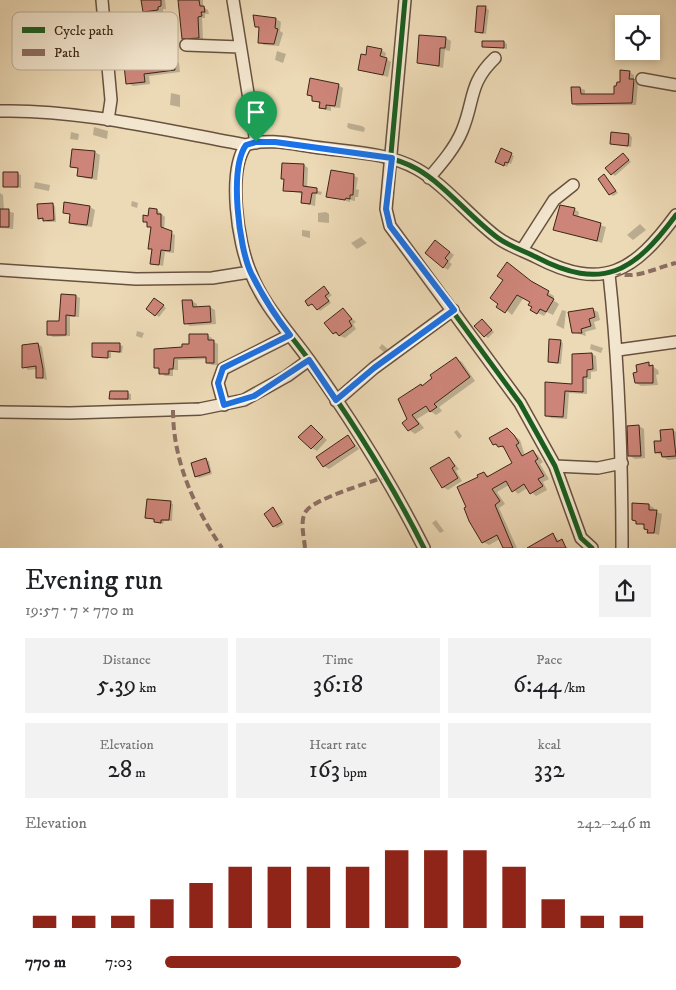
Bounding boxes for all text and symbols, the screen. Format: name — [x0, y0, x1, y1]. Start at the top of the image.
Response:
legend — [12, 12, 178, 70]
map controls — [615, 15, 660, 60]
button: locate — [615, 15, 660, 60]
text: Cycle path — [54, 22, 114, 40]
text: Path — [54, 44, 81, 62]
pin — [235, 91, 277, 142]
icon: arrive — [242, 98, 270, 126]
text: Evening run — [25, 563, 163, 598]
button: share — [599, 565, 651, 617]
text: 19:57 · 7 × 770 m — [25, 600, 134, 620]
text: Distance — [103, 651, 151, 669]
text: Time — [323, 651, 353, 669]
text: Pace — [536, 651, 562, 669]
text: 5.39 — [97, 669, 136, 700]
text: 36:18 — [313, 669, 363, 700]
text: 6:44 — [513, 669, 561, 700]
text: km — [136, 679, 157, 697]
text: /km — [561, 679, 586, 697]
text: Elevation — [100, 736, 154, 754]
text: Heart rate — [309, 736, 367, 754]
text: kcal — [538, 736, 561, 754]
text: 28 — [108, 754, 132, 785]
text: 163 — [309, 754, 340, 785]
text: 332 — [534, 754, 565, 785]
text: m — [132, 764, 146, 782]
text: bpm — [340, 764, 367, 782]
text: Elevation — [25, 813, 87, 833]
text: 242–246 m — [577, 813, 651, 833]
text: 770 m — [25, 952, 66, 972]
text: 7:03 — [105, 952, 132, 972]

